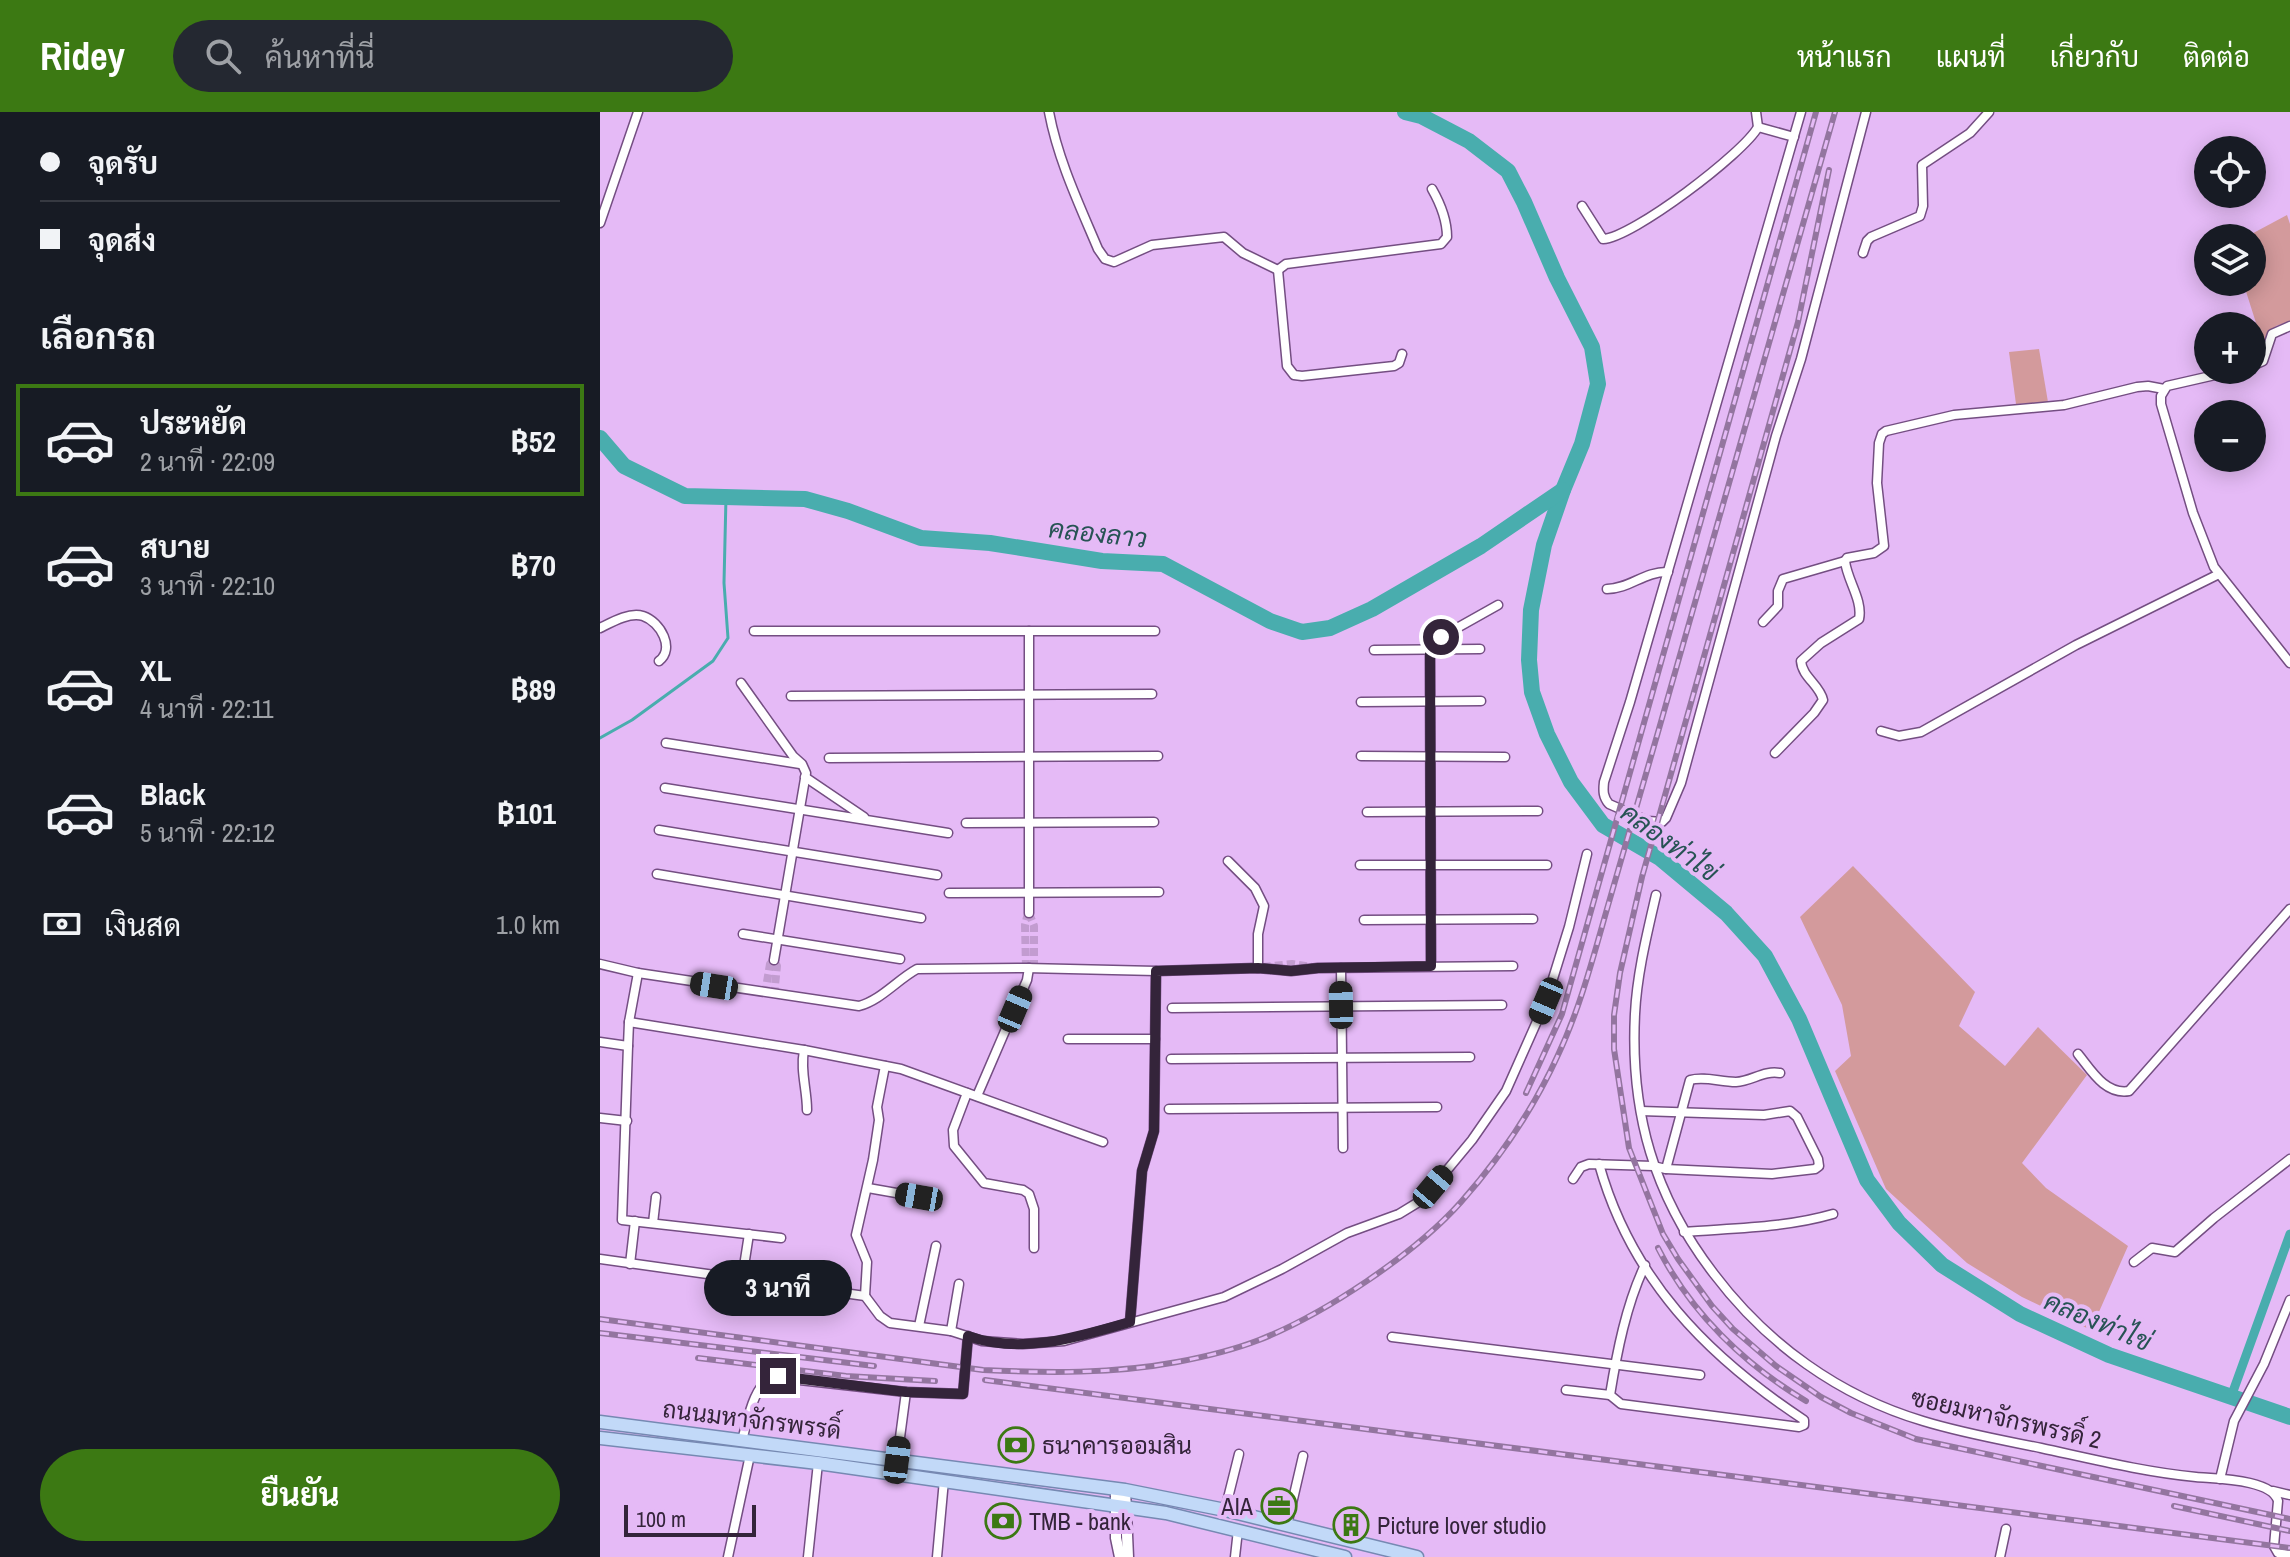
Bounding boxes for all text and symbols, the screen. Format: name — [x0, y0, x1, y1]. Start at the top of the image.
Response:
search box — [173, 20, 733, 92]
text: Ridey — [40, 31, 125, 82]
icon: search — [201, 34, 245, 78]
text: ค้นหาที่นี่ — [265, 37, 375, 77]
text: หน้าแรก — [1797, 38, 1892, 76]
text: แผนที่ — [1936, 38, 2006, 76]
text: เกี่ยวกับ — [2050, 38, 2139, 76]
text: ติดต่อ — [2183, 38, 2250, 76]
map controls — [2194, 136, 2266, 472]
button: locate — [2194, 136, 2266, 208]
text: จุดรับ — [88, 143, 158, 183]
text: จุดส่ง — [88, 220, 156, 260]
button: layers — [2194, 224, 2266, 296]
text: เลือกรถ — [40, 312, 156, 360]
button: + — [2194, 312, 2266, 384]
button: − — [2194, 400, 2266, 472]
text: ประหยัด — [140, 403, 247, 443]
icon: car — [44, 404, 116, 476]
text: ฿52 — [511, 421, 556, 461]
text: 2 นาที · 22:09 — [140, 444, 275, 479]
water label: คลองลาว — [1047, 510, 1149, 556]
text: สบาย — [140, 527, 210, 567]
icon: car — [44, 528, 116, 600]
text: ฿70 — [511, 545, 556, 585]
text: 3 นาที · 22:10 — [140, 568, 275, 603]
route start — [1423, 619, 1459, 655]
text: XL — [140, 650, 171, 690]
icon: car — [44, 652, 116, 724]
text: ฿89 — [511, 669, 556, 709]
text: 4 นาที · 22:11 — [140, 691, 274, 726]
text: Black — [140, 774, 206, 814]
icon: car — [44, 776, 116, 848]
text: ฿101 — [497, 793, 556, 833]
water label: คลองท่าไข่ — [1614, 795, 1728, 891]
text: 5 นาที · 22:12 — [140, 815, 275, 850]
icon: cash — [40, 902, 84, 946]
text: เงินสด — [104, 905, 181, 945]
text: 1.0 km — [496, 907, 560, 942]
car — [688, 970, 740, 1002]
car — [1526, 974, 1566, 1028]
car — [1329, 981, 1353, 1029]
car — [995, 982, 1035, 1036]
car — [1408, 1161, 1458, 1213]
car — [893, 1181, 945, 1213]
callout: 3 นาที — [704, 1260, 852, 1316]
text: 3 นาที — [745, 1270, 811, 1305]
water label: คลองท่าไข่ — [2039, 1283, 2159, 1360]
route end — [760, 1358, 796, 1394]
street label: ซอยมหาจักรพรรดิ์ 2 — [1908, 1376, 2105, 1455]
street label: ถนนมหาจักรพรรดิ์ — [661, 1387, 844, 1446]
bank icon: ธนาคารออมสิน — [997, 1426, 1035, 1464]
place label: ธนาคารออมสิน — [1042, 1429, 1192, 1461]
car — [882, 1435, 912, 1485]
button: ยืนยัน — [40, 1449, 560, 1541]
office icon: AIA — [1260, 1487, 1298, 1525]
place label: AIA — [1220, 1490, 1254, 1522]
scale bar — [624, 1501, 756, 1537]
bank icon: TMB - bank — [984, 1502, 1022, 1540]
text: 100 m — [636, 1504, 686, 1534]
place label: TMB - bank — [1029, 1505, 1131, 1537]
building icon: Picture lover studio — [1332, 1506, 1370, 1544]
place label: Picture lover studio — [1377, 1509, 1547, 1541]

